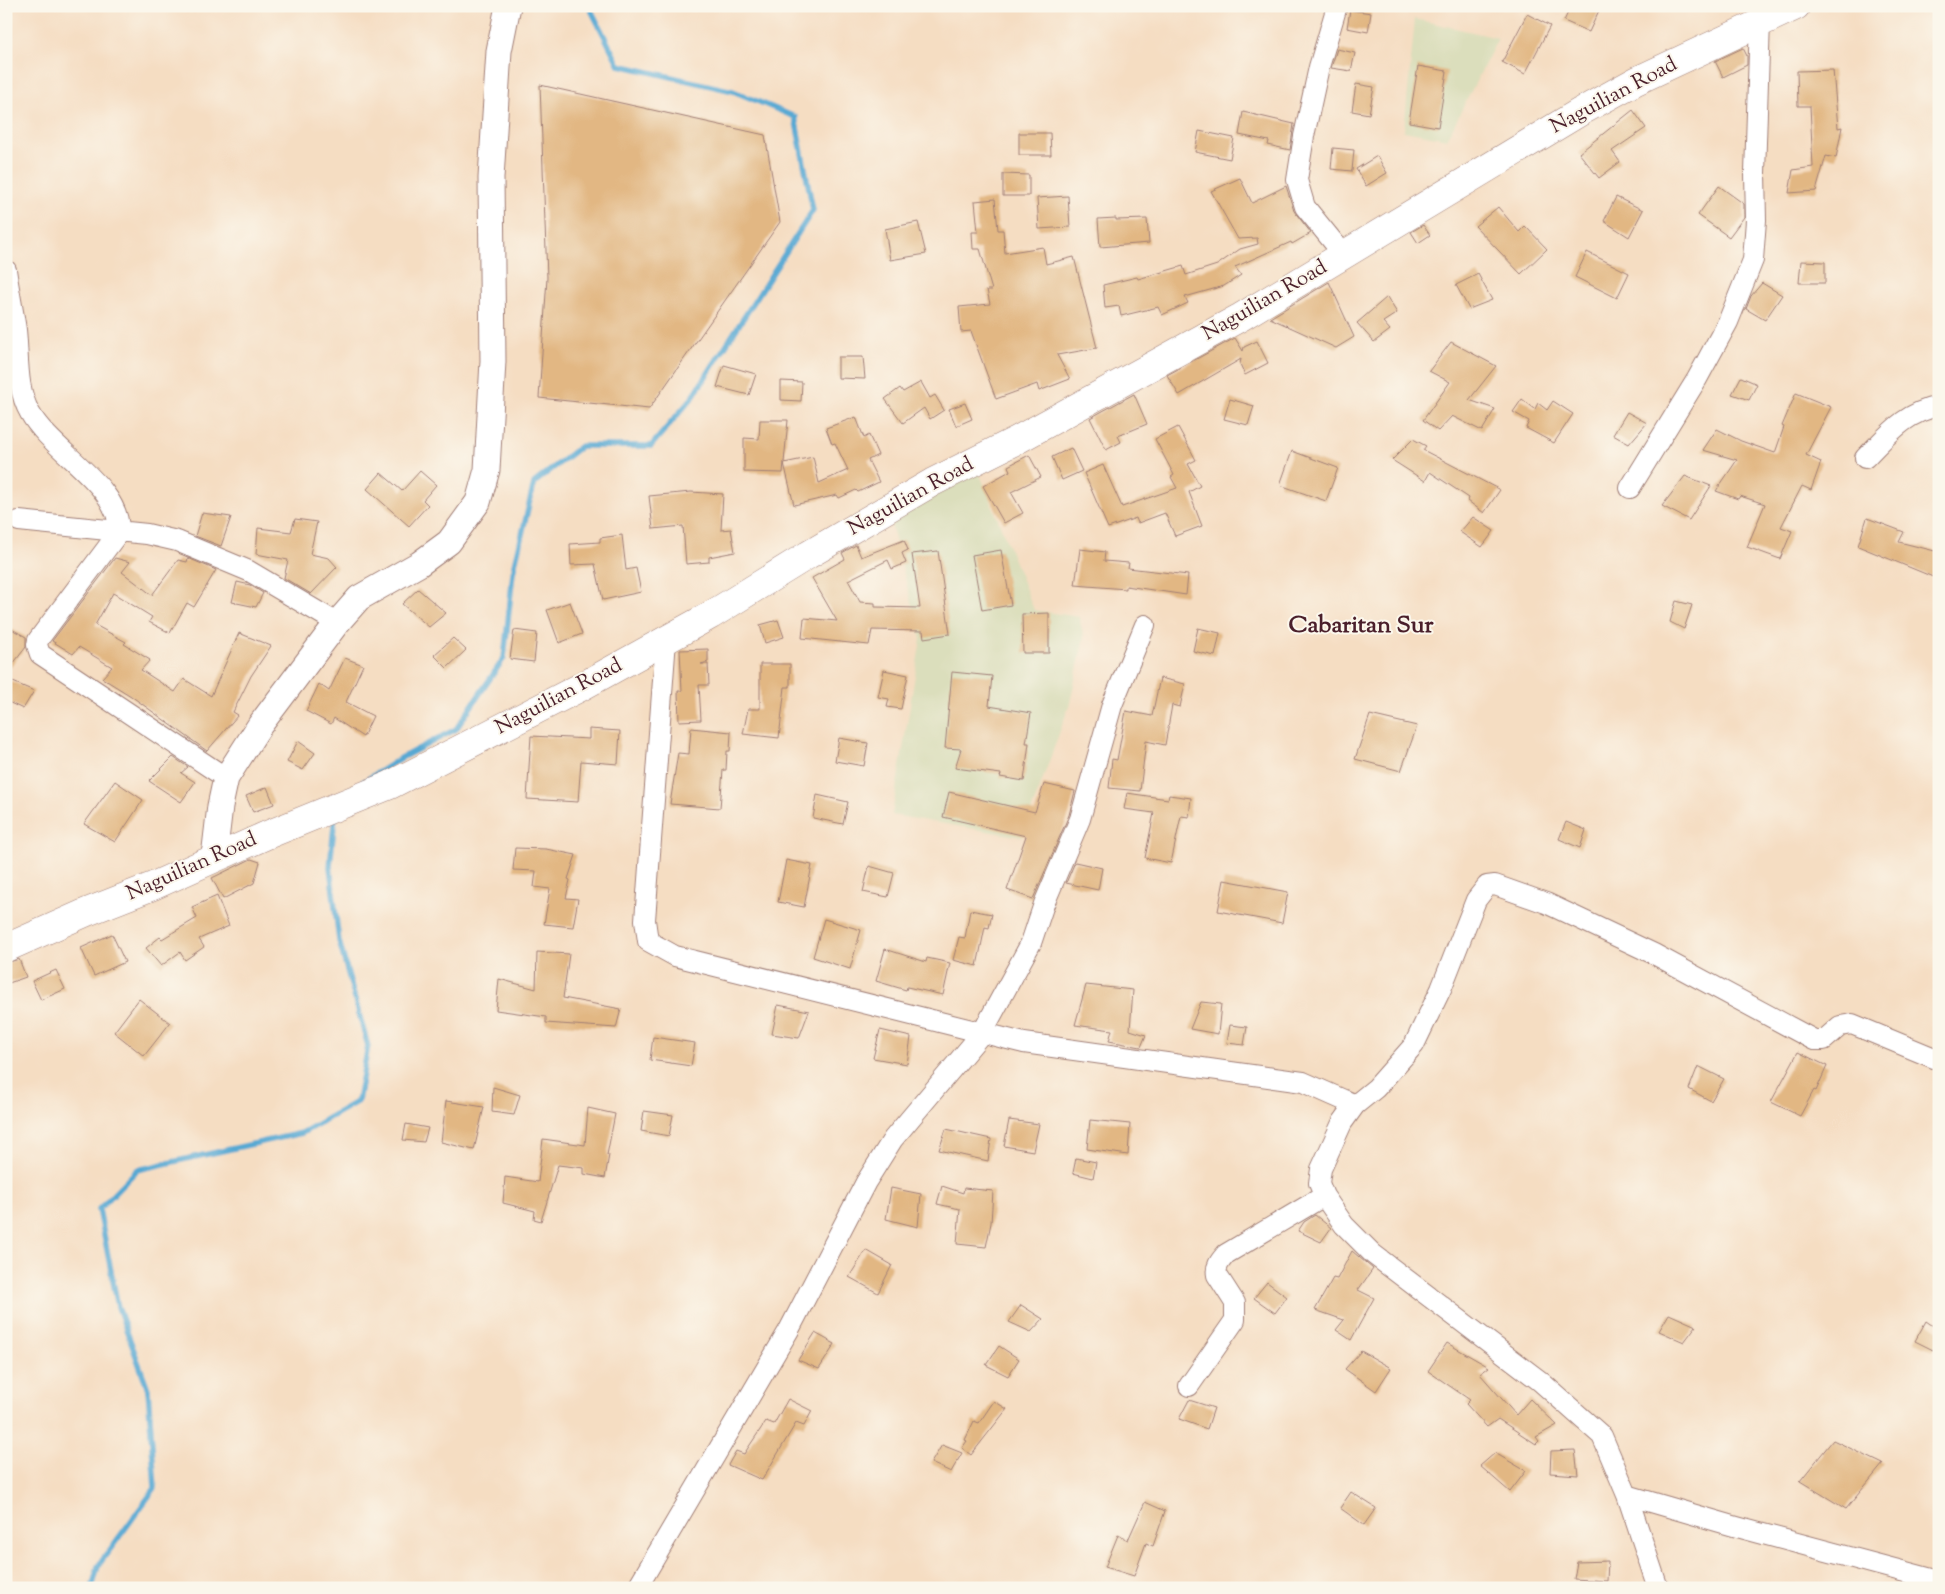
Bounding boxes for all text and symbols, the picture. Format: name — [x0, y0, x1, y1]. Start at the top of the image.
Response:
street label: Naguilian Road — [1545, 50, 1683, 142]
street label: Naguilian Road — [1197, 253, 1333, 349]
street label: Naguilian Road — [843, 450, 980, 544]
district label: Cabaritan Sur — [1288, 609, 1435, 643]
street label: Naguilian Road — [490, 651, 628, 743]
street label: Naguilian Road — [122, 825, 262, 909]

